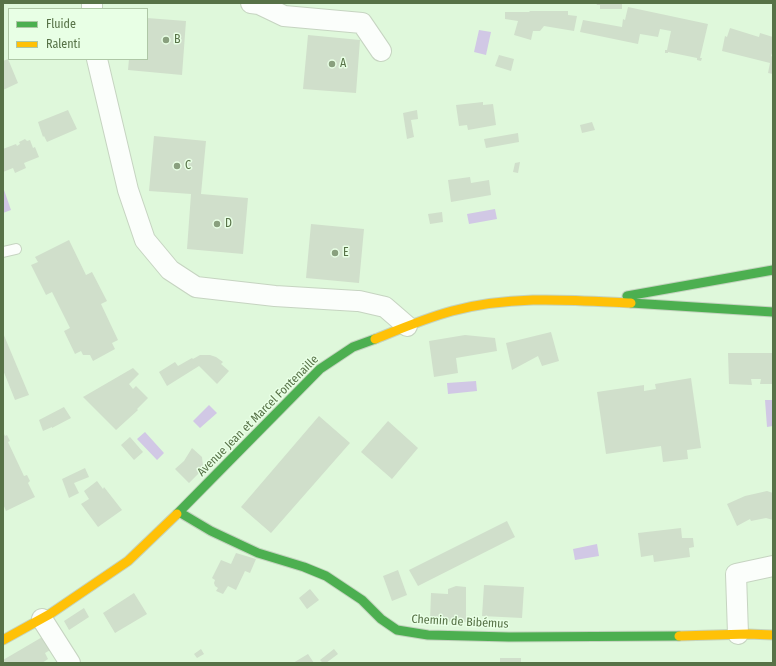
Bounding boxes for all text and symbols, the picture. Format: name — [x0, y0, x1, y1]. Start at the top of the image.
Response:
legend — [8, 8, 148, 60]
text: Fluide — [46, 17, 76, 31]
place label: B — [174, 33, 181, 47]
marker: B — [161, 35, 171, 45]
text: Ralenti — [46, 37, 81, 51]
place label: A — [340, 57, 346, 71]
marker: A — [327, 59, 337, 69]
place label: C — [185, 159, 191, 173]
marker: C — [172, 161, 182, 171]
place label: D — [225, 217, 232, 231]
marker: D — [212, 219, 222, 229]
place label: E — [343, 246, 349, 260]
marker: E — [330, 248, 340, 258]
street label: Avenue Jean et Marcel Fontenaille — [194, 352, 322, 480]
street label: Chemin de Bibémus — [411, 612, 509, 632]

